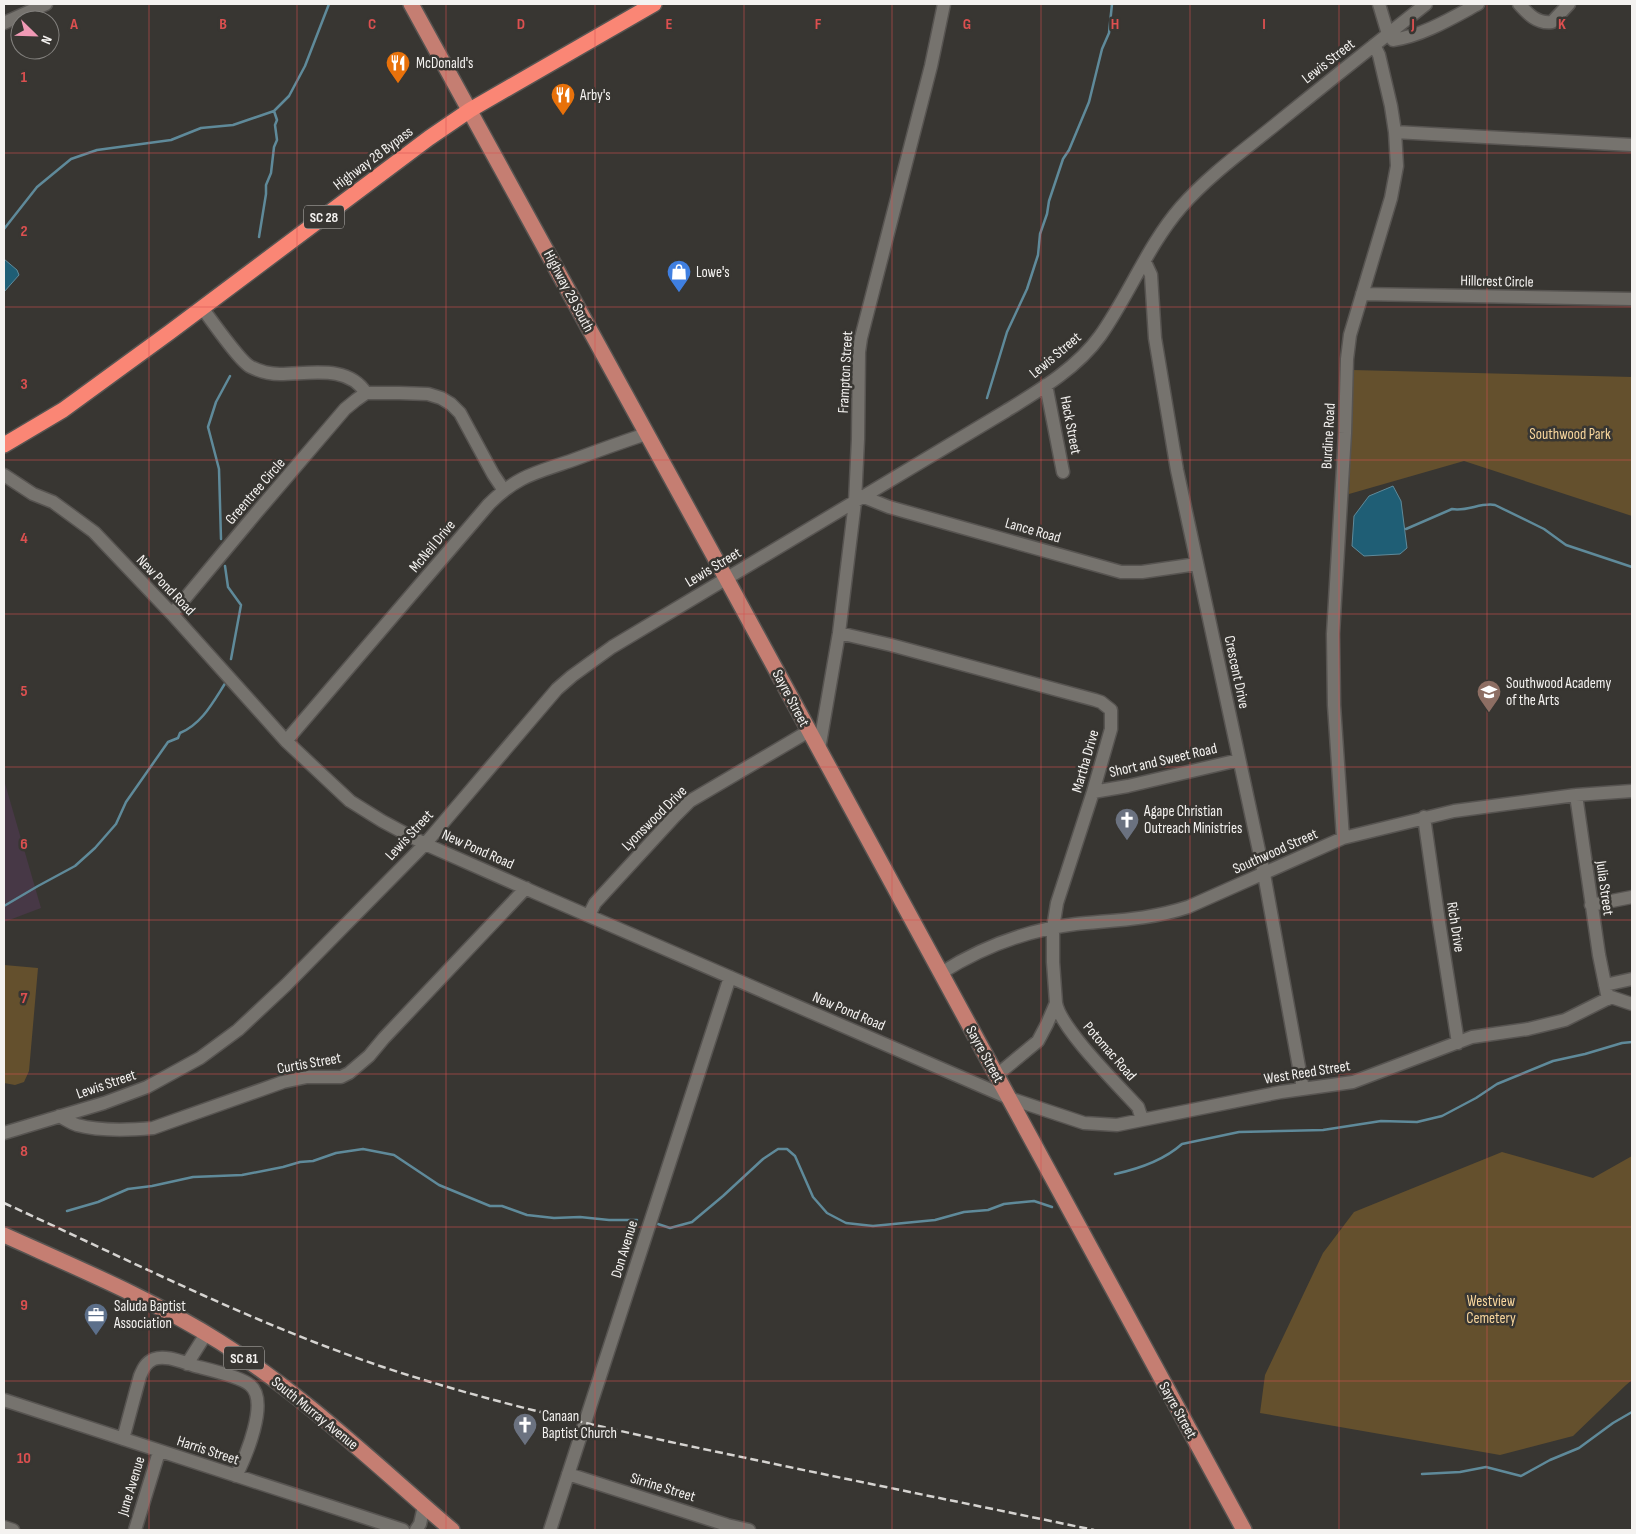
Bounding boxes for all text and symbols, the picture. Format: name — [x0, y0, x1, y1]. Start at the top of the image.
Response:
north arrow — [10, 10, 60, 60]
text: A — [69, 15, 78, 34]
text: B — [219, 15, 227, 34]
text: C — [368, 15, 376, 34]
text: D — [517, 15, 525, 34]
text: E — [666, 15, 673, 34]
text: F — [815, 15, 822, 34]
text: G — [963, 15, 971, 34]
text: H — [1111, 15, 1119, 34]
text: I — [1262, 15, 1266, 34]
text: J — [1410, 15, 1415, 34]
text: K — [1558, 15, 1566, 34]
text: N — [37, 33, 56, 47]
street label: Lewis Street — [1298, 35, 1359, 88]
restaurant icon: McDonald's — [385, 50, 411, 84]
place label: McDonald's — [416, 54, 474, 73]
text: 1 — [21, 68, 28, 87]
restaurant icon: Arby's — [550, 82, 576, 116]
place label: Arby's — [579, 86, 611, 105]
street label: Highway 28 Bypass — [330, 122, 417, 195]
road number: SC 28 — [304, 206, 344, 228]
text: 2 — [20, 222, 28, 241]
street label: Highway 29 South — [539, 247, 598, 335]
shop icon: Lowe's — [666, 259, 692, 293]
place label: Lowe's — [696, 263, 730, 282]
street label: Hillcrest Circle — [1460, 271, 1534, 292]
street label: Lewis Street — [1025, 328, 1085, 383]
street label: Frampton Street — [834, 330, 857, 414]
text: 3 — [20, 375, 28, 394]
street label: Hack Street — [1056, 394, 1086, 456]
street label: Burdine Road — [1317, 403, 1340, 469]
park label: Southwood Park — [1529, 425, 1611, 444]
street label: Greentree Circle — [221, 454, 290, 529]
street label: Lance Road — [1003, 513, 1063, 547]
street label: McNeil Drive — [405, 516, 460, 576]
text: 4 — [20, 529, 28, 548]
street label: Lewis Street — [682, 543, 745, 592]
street label: New Pond Road — [132, 551, 199, 620]
street label: Crescent Drive — [1219, 634, 1254, 710]
street label: Sayre Street — [768, 666, 814, 730]
place label: Southwood Academy of the Arts — [1506, 674, 1611, 710]
school or university icon: Southwood Academy of the Arts — [1476, 679, 1502, 713]
text: 5 — [20, 682, 28, 701]
street label: Martha Drive — [1067, 728, 1104, 795]
street label: Short and Sweet Road — [1107, 739, 1219, 782]
street label: Lyonswood Drive — [618, 782, 691, 855]
place label: Agape Christian Outreach Ministries — [1143, 802, 1242, 838]
street label: Lewis Street — [381, 806, 438, 864]
church icon: Agape Christian Outreach Ministries — [1114, 807, 1140, 841]
street label: Southwood Street — [1230, 824, 1321, 879]
street label: New Pond Road — [439, 825, 517, 874]
text: 6 — [20, 835, 28, 854]
street label: Julia Street — [1591, 858, 1618, 917]
street label: Rich Drive — [1442, 901, 1469, 954]
street label: New Pond Road — [810, 988, 888, 1035]
text: 7 — [21, 989, 28, 1008]
street label: Potomac Road — [1079, 1018, 1140, 1085]
street label: Sayre Street — [961, 1023, 1008, 1086]
street label: Curtis Street — [276, 1048, 343, 1078]
street label: West Reed Street — [1263, 1056, 1352, 1089]
street label: Lewis Street — [74, 1065, 139, 1104]
text: 8 — [20, 1142, 28, 1161]
street label: Don Avenue — [607, 1218, 642, 1280]
park label: Westview Cemetery — [1466, 1292, 1516, 1328]
text: 9 — [20, 1296, 28, 1315]
place label: Saluda Baptist Association — [113, 1297, 186, 1333]
office icon: Saluda Baptist Association — [83, 1302, 109, 1336]
road number: SC 81 — [224, 1346, 264, 1370]
street label: South Murray Avenue — [267, 1373, 362, 1454]
street label: Sayre Street — [1154, 1379, 1201, 1442]
place label: Canaan Baptist Church — [542, 1407, 617, 1443]
church icon: Canaan Baptist Church — [512, 1412, 538, 1446]
street label: Harris Street — [174, 1432, 242, 1470]
text: 10 — [17, 1449, 31, 1468]
street label: June Avenue — [113, 1454, 149, 1519]
street label: Sirrine Street — [628, 1469, 698, 1506]

